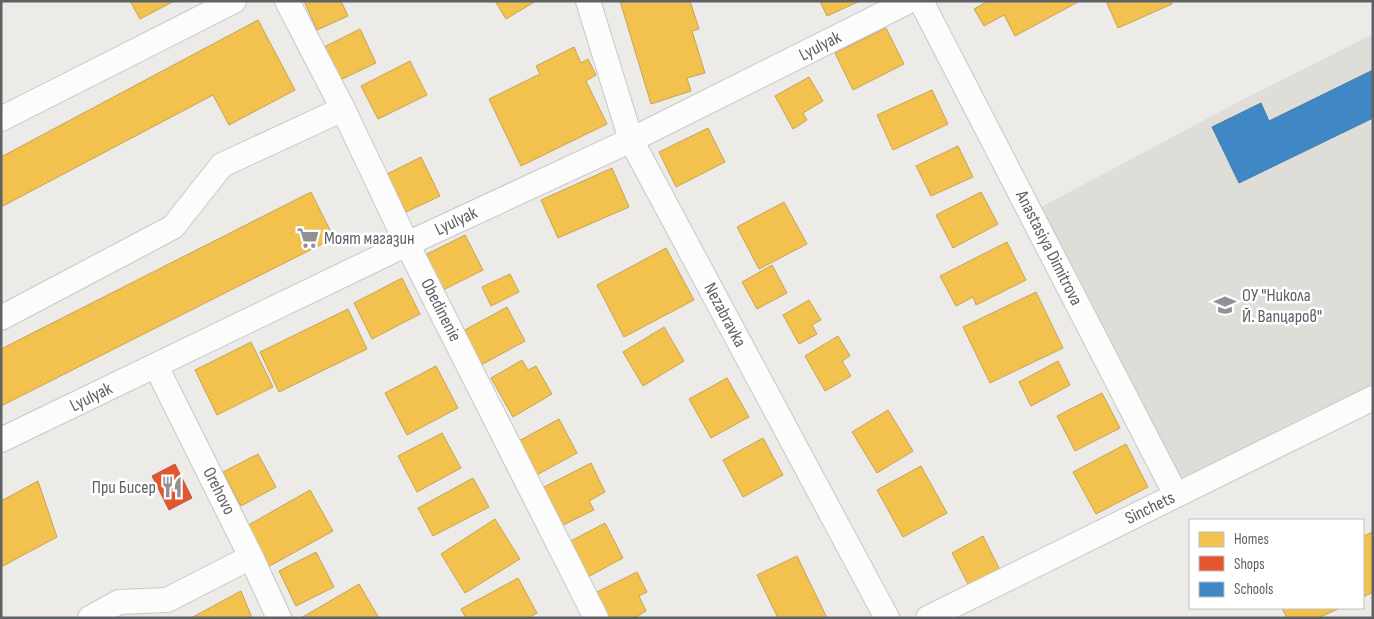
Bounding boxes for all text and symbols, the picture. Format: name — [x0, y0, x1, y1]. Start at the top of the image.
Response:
street label: Lyulyak — [795, 26, 845, 65]
street label: Anastasiya Dimitrova — [1011, 186, 1087, 309]
street label: Lyulyak — [431, 202, 481, 240]
supermarket icon: Моят магазин — [295, 225, 321, 251]
place label: Моят магазин — [324, 228, 414, 249]
street label: Obedinenie — [416, 275, 466, 345]
street label: Nezabravka — [699, 279, 751, 351]
place label: ОУ "Никола Й. Вапцаров" — [1242, 285, 1322, 327]
school or university icon: ОУ "Никола Й. Вапцаров" — [1212, 292, 1238, 318]
street label: Lyulyak — [66, 378, 116, 416]
street label: Orehovo — [198, 464, 240, 518]
restaurant icon: При Бисер — [159, 474, 185, 500]
place label: При Бисер — [92, 477, 156, 498]
street label: Sinchets — [1122, 487, 1178, 529]
legend — [1189, 519, 1364, 609]
text: Homes — [1234, 530, 1269, 549]
text: Shops — [1234, 555, 1265, 574]
text: Schools — [1234, 580, 1273, 599]

